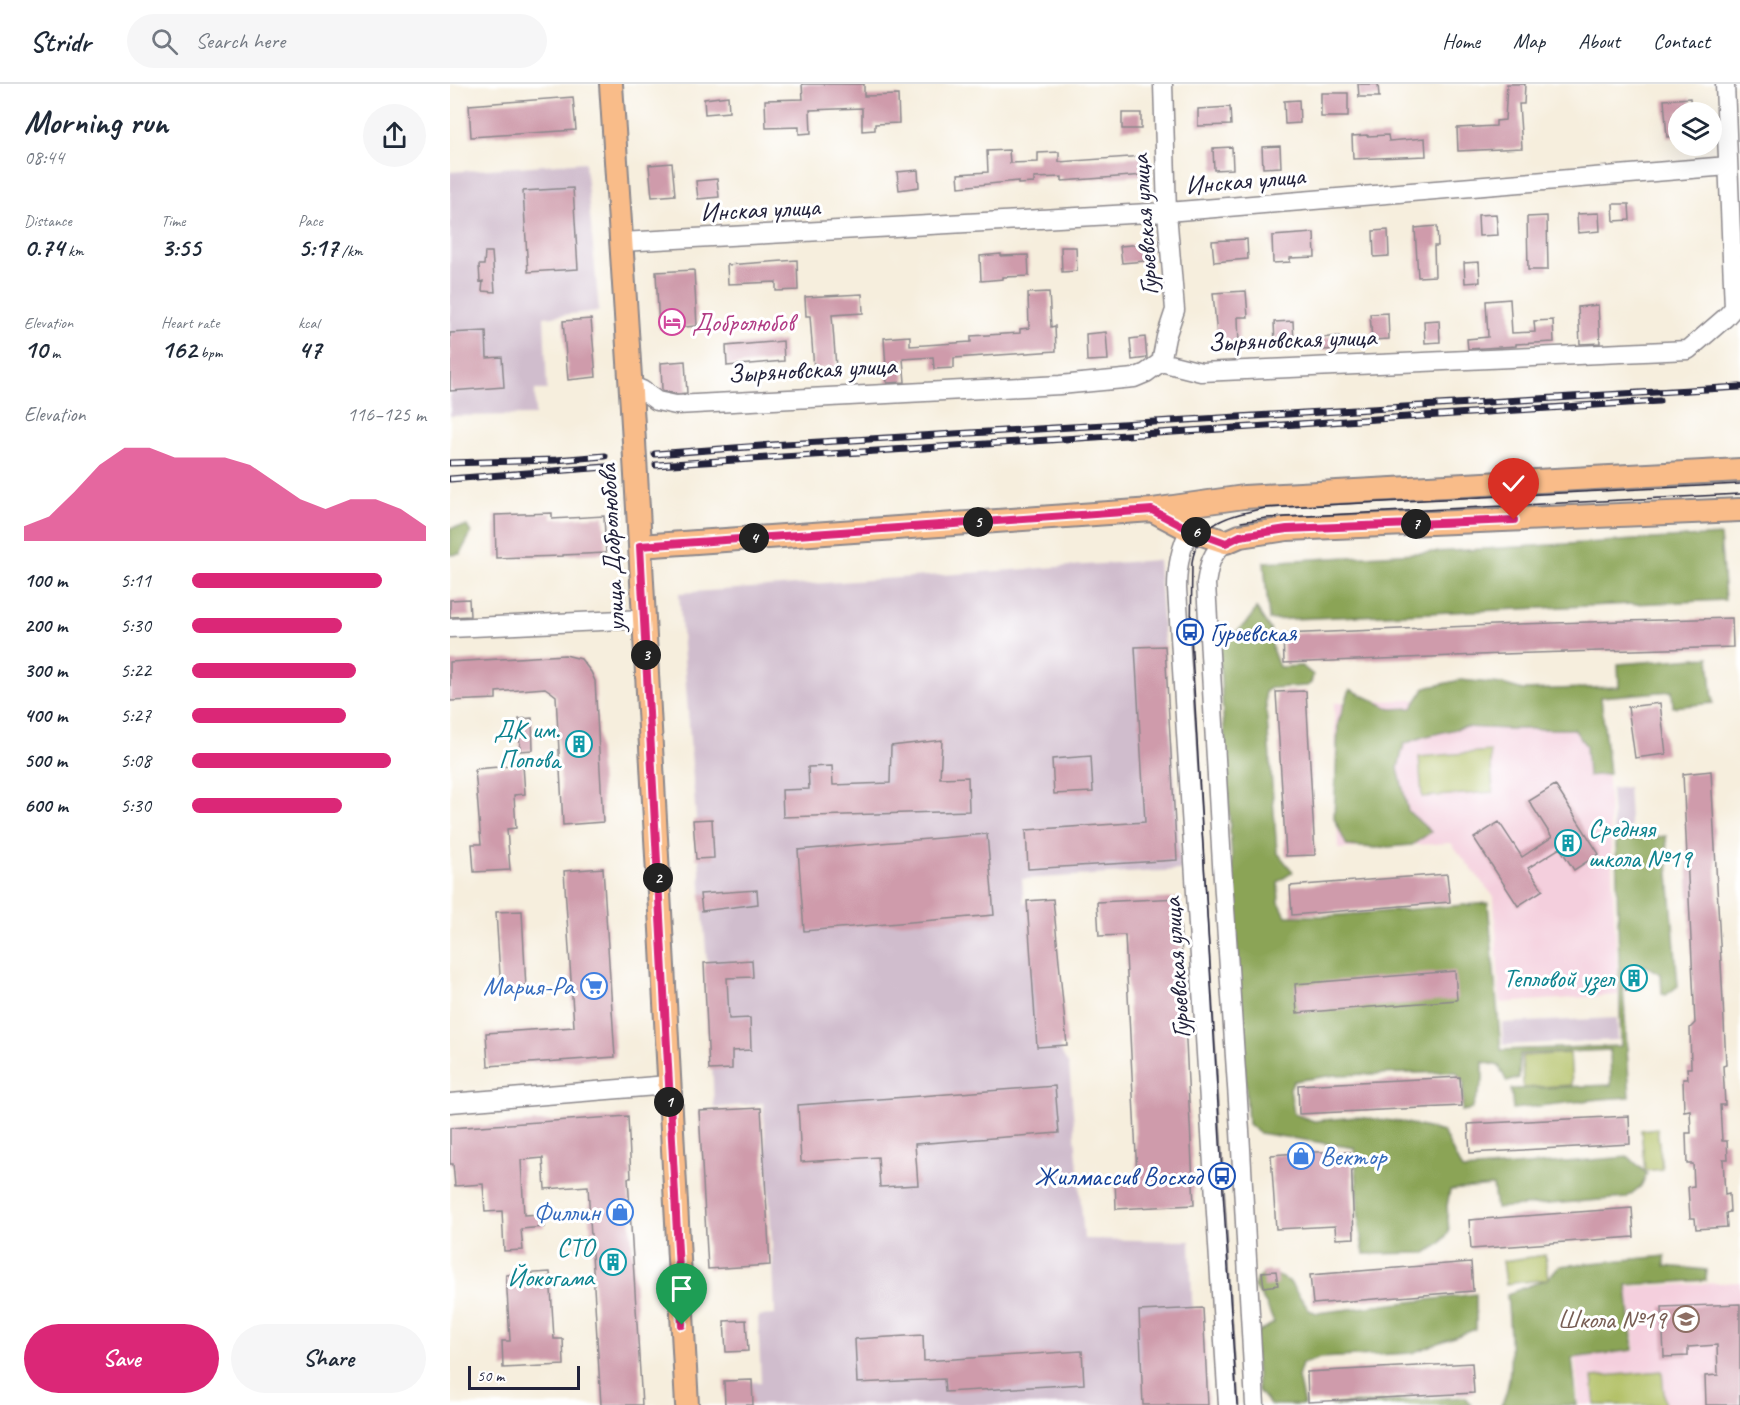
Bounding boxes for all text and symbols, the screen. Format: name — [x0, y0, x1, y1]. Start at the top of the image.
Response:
search box — [127, 14, 547, 68]
text: Stridr — [30, 24, 91, 59]
icon: search — [148, 25, 181, 58]
text: Search here — [196, 27, 285, 55]
text: Home — [1442, 28, 1480, 54]
text: Map — [1513, 28, 1545, 54]
text: About — [1578, 28, 1620, 54]
text: Contact — [1653, 28, 1710, 54]
text: Morning run — [24, 101, 168, 143]
map controls — [1668, 102, 1722, 156]
button: layers — [1668, 102, 1722, 156]
button: share — [363, 104, 426, 167]
text: 08:44 — [24, 145, 64, 170]
street label: Гурьевская улица — [1123, 152, 1166, 297]
street label: Инская улица — [1184, 159, 1308, 202]
street label: Инская улица — [699, 190, 822, 229]
text: Distance — [24, 211, 72, 231]
text: Time — [161, 211, 185, 231]
text: Pace — [298, 211, 323, 231]
text: 0.74 — [24, 231, 64, 264]
text: 3:55 — [161, 231, 200, 264]
text: 5:17 — [298, 231, 338, 264]
text: km — [64, 241, 84, 261]
text: /km — [338, 241, 363, 261]
place label: Добролюбов — [692, 306, 798, 339]
hotel icon: Добролюбов — [657, 307, 687, 337]
text: Elevation — [24, 313, 73, 333]
text: Heart rate — [161, 313, 219, 333]
text: kcal — [298, 313, 319, 333]
street label: Зыряновская улица — [1207, 320, 1378, 359]
text: 10 — [24, 333, 47, 366]
text: 162 — [161, 333, 197, 366]
text: 47 — [298, 333, 321, 366]
text: m — [47, 343, 60, 363]
text: bpm — [197, 343, 223, 363]
street label: Зыряновская улица — [727, 349, 899, 390]
text: Elevation — [24, 402, 86, 427]
text: 116–125 m — [347, 402, 426, 427]
pin — [1488, 458, 1539, 520]
street label: улица Добролюбова — [591, 462, 632, 634]
icon: check — [1497, 467, 1530, 500]
pin: 5 — [963, 507, 993, 537]
pin: 7 — [1401, 509, 1431, 539]
text: 5 — [975, 512, 981, 532]
text: 7 — [1412, 514, 1420, 534]
pin: 6 — [1181, 517, 1211, 547]
text: 6 — [1192, 522, 1200, 542]
pin: 4 — [739, 523, 769, 553]
text: 4 — [750, 528, 758, 548]
text: 100 m — [24, 568, 67, 593]
text: 5:11 — [120, 568, 151, 593]
text: 200 m — [24, 613, 67, 638]
text: 5:30 — [120, 613, 151, 638]
place label: Гурьевская — [1210, 616, 1298, 649]
bus stop icon: Гурьевская — [1175, 617, 1205, 647]
pin: 3 — [631, 640, 661, 670]
text: 3 — [642, 645, 650, 665]
text: 300 m — [24, 658, 67, 683]
text: 5:22 — [120, 658, 151, 683]
text: 400 m — [24, 703, 67, 728]
text: 5:27 — [120, 703, 151, 728]
place label: ДК им. Попова — [494, 713, 562, 776]
building icon: ДК им. Попова — [564, 729, 594, 759]
text: 500 m — [24, 748, 67, 773]
text: 5:08 — [120, 748, 151, 773]
text: 600 m — [24, 793, 68, 818]
text: 5:30 — [120, 793, 151, 818]
place label: Средняя школа №19 — [1588, 812, 1694, 875]
building icon: Средняя школа №19 — [1553, 828, 1583, 858]
pin: 2 — [643, 863, 673, 893]
text: 2 — [654, 868, 662, 888]
street label: Гурьевская улица — [1155, 895, 1198, 1040]
place label: Тепловой узел — [1503, 962, 1616, 996]
building icon: Тепловой узел — [1619, 963, 1649, 993]
place label: Мария-Ра — [483, 970, 576, 1003]
supermarket icon: Мария-Ра — [579, 971, 609, 1001]
pin: 1 — [654, 1087, 684, 1117]
text: 1 — [665, 1092, 673, 1112]
place label: Вектор — [1320, 1140, 1388, 1173]
shop icon: Вектор — [1286, 1141, 1316, 1171]
place label: Жилмассив Восход — [1035, 1160, 1205, 1193]
bus stop icon: Жилмассив Восход — [1207, 1161, 1237, 1191]
place label: Филлин — [533, 1196, 602, 1229]
shop icon: Филлин — [605, 1197, 635, 1227]
place label: СТО Йокогама — [508, 1231, 597, 1294]
building icon: СТО Йокогама — [598, 1247, 628, 1277]
pin — [656, 1263, 707, 1325]
icon: arrive — [665, 1272, 698, 1305]
place label: Школа №19 — [1557, 1303, 1668, 1336]
school or university icon: Школа №19 — [1671, 1304, 1701, 1334]
button: Save — [24, 1324, 219, 1393]
button: Share — [231, 1324, 426, 1393]
scale bar — [468, 1363, 580, 1390]
text: 50 m — [477, 1366, 504, 1386]

